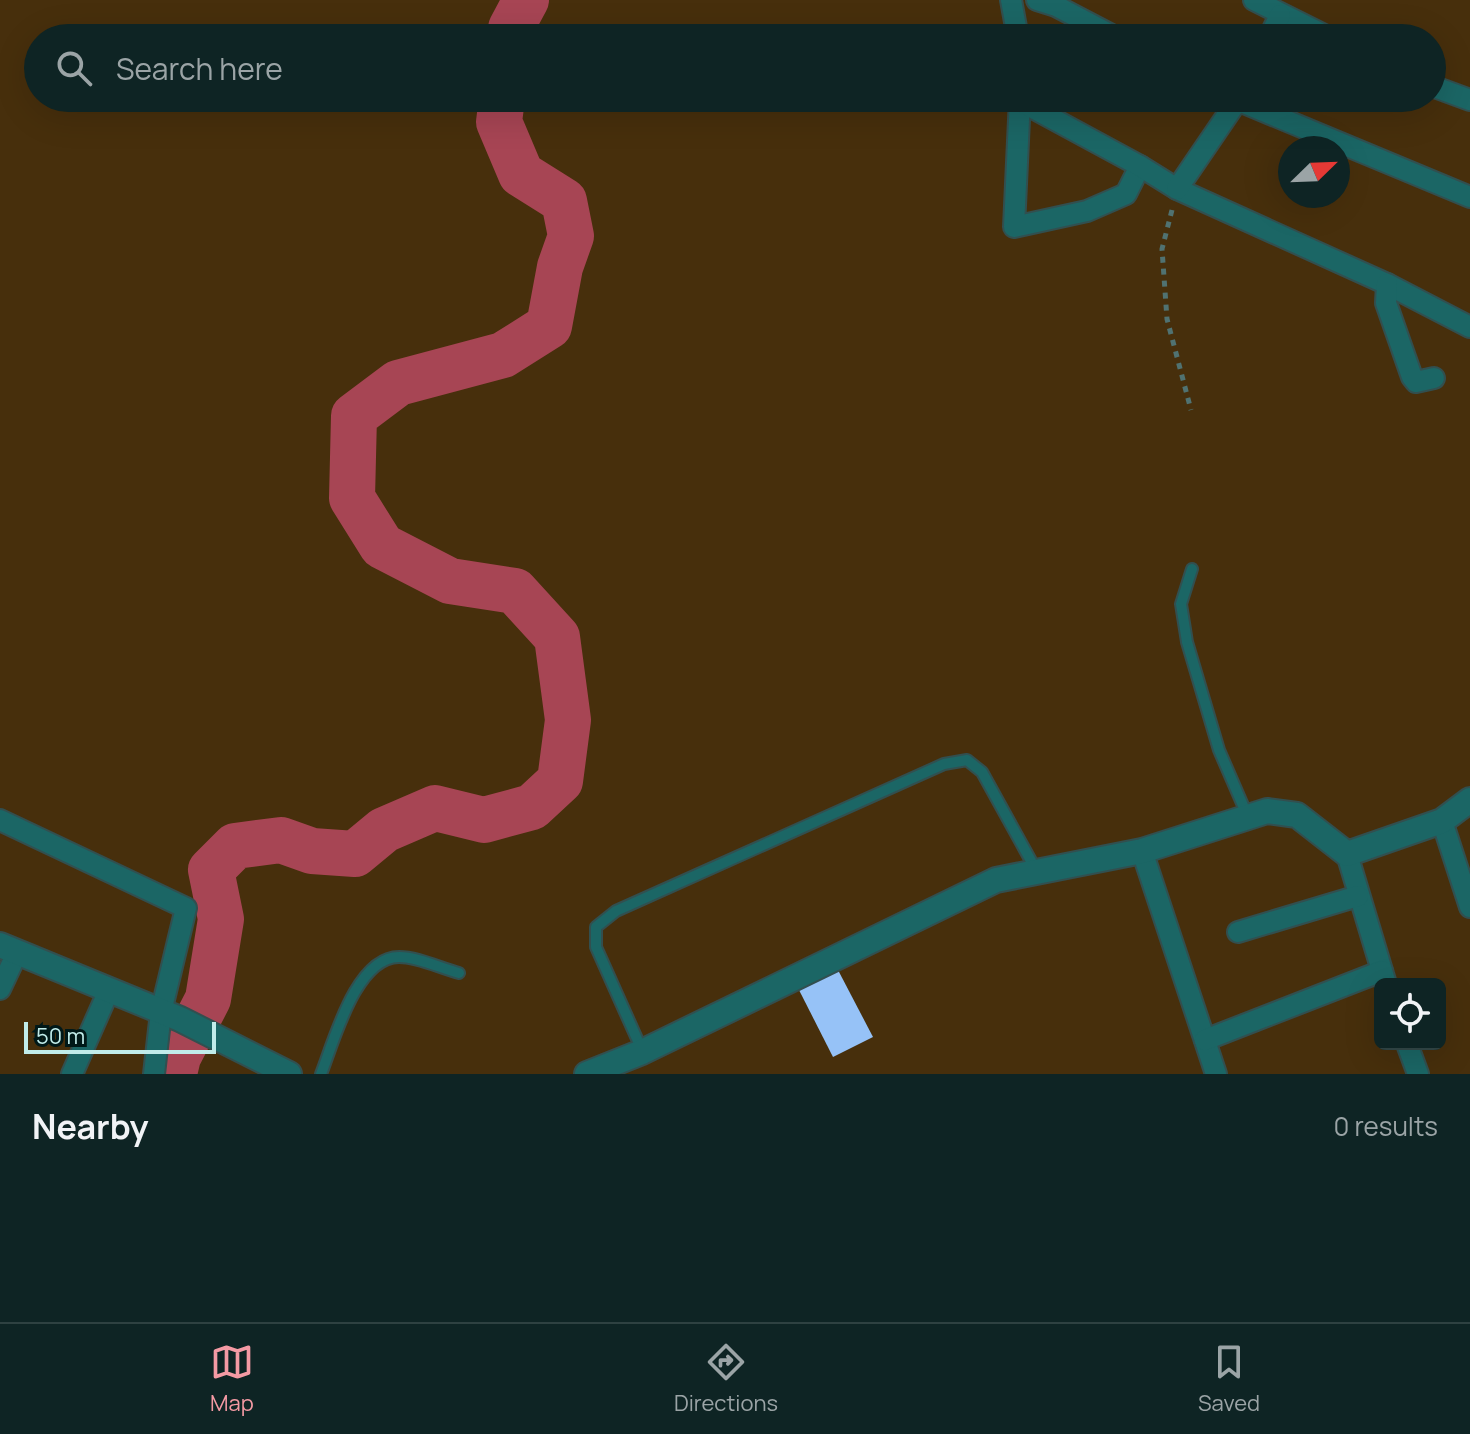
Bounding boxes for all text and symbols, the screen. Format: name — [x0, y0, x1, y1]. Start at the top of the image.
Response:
search box — [24, 24, 1446, 112]
icon: search — [52, 46, 96, 90]
text: Search here — [116, 48, 283, 89]
north arrow — [1278, 136, 1350, 208]
map controls — [1374, 978, 1446, 1050]
button: locate — [1374, 978, 1446, 1050]
scale bar — [24, 1018, 216, 1054]
text: 50 m — [36, 1021, 85, 1051]
text: Nearby — [32, 1103, 148, 1149]
text: 0 results — [1333, 1108, 1438, 1144]
tab: Map — [210, 1340, 254, 1418]
tab: Directions — [674, 1340, 778, 1418]
tab: Saved — [1198, 1340, 1260, 1418]

